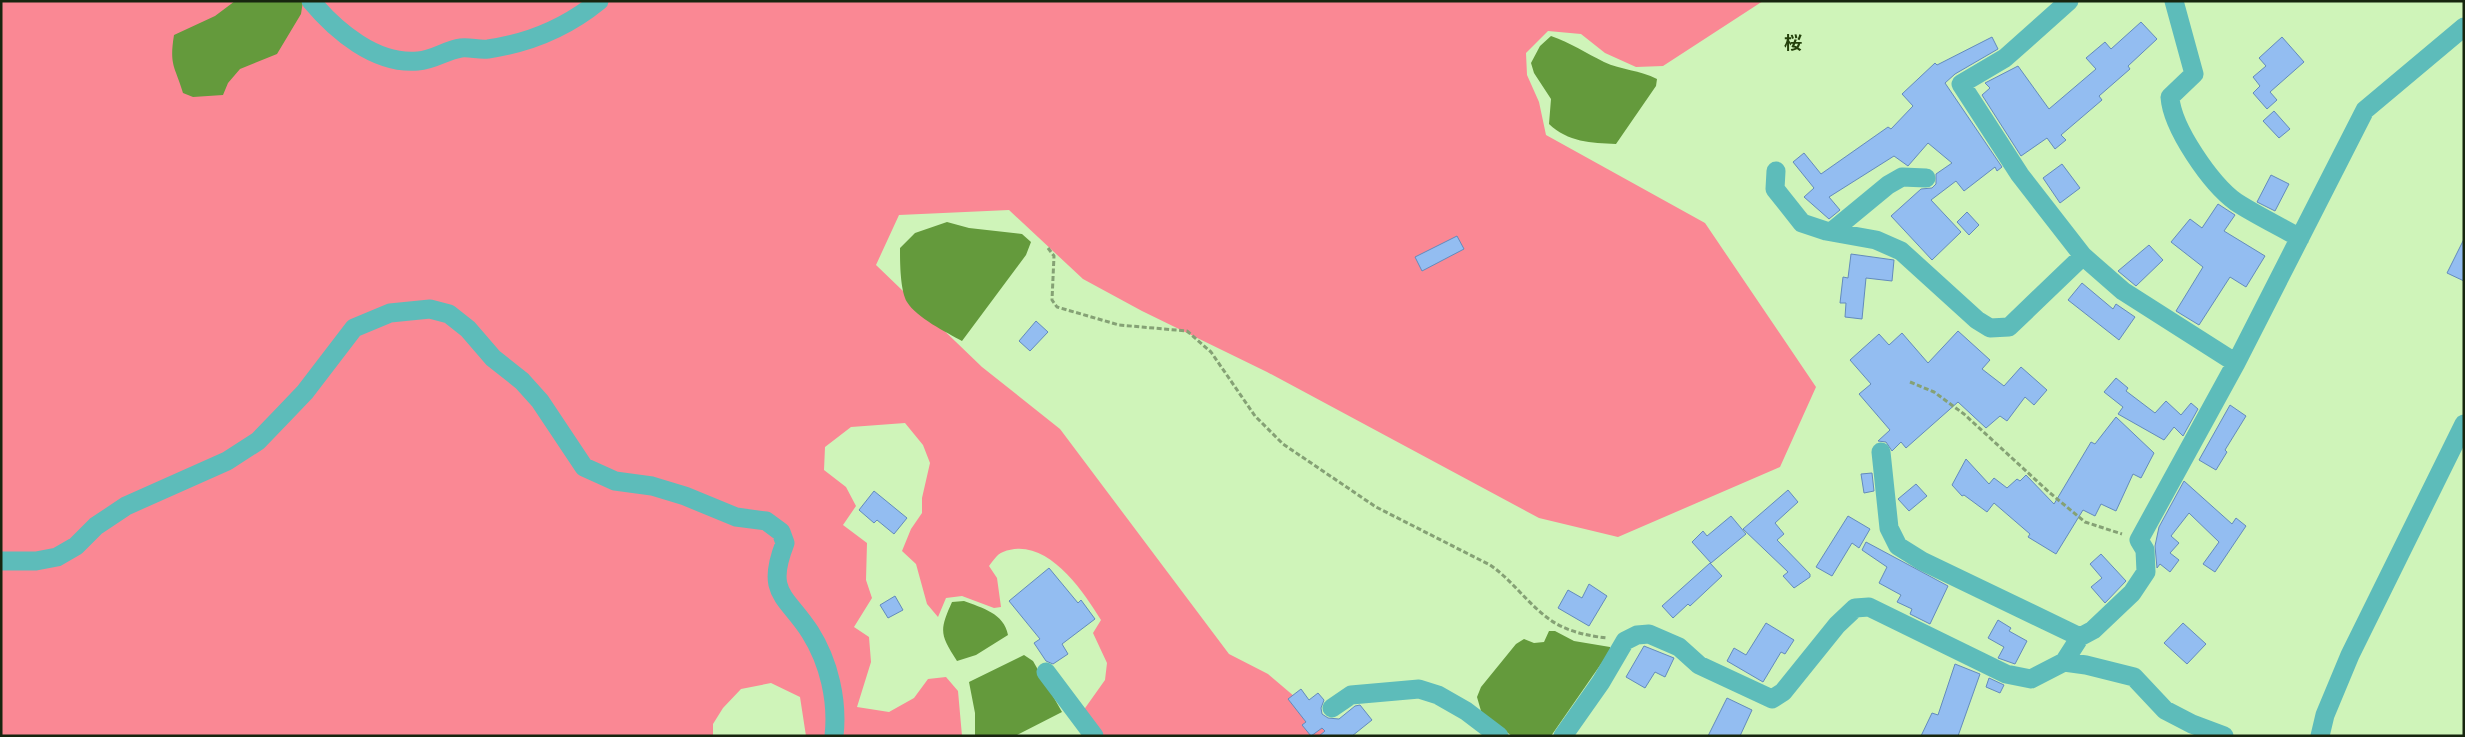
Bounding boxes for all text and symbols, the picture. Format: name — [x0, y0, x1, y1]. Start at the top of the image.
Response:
district label: 桜 — [1784, 30, 1802, 54]

